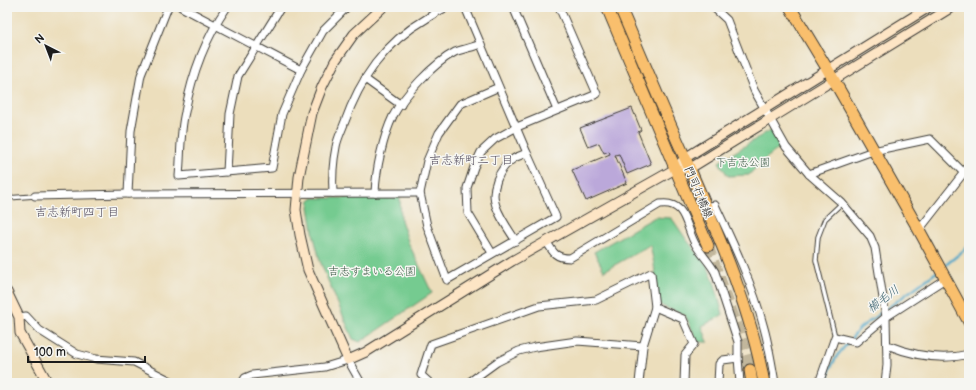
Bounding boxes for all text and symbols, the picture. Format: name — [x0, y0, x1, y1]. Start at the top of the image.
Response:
north arrow — [26, 26, 66, 66]
text: N — [32, 31, 47, 47]
district label: 吉志新町二丁目 — [429, 153, 513, 168]
park label: 下吉志公園 — [716, 156, 771, 169]
street label: 門司行橋線 — [682, 164, 715, 220]
district label: 吉志新町四丁目 — [35, 205, 119, 220]
park label: 吉志すまいる公園 — [328, 265, 416, 278]
water label: 櫛毛川 — [864, 283, 902, 316]
scale bar — [28, 338, 145, 364]
text: 100 m — [34, 345, 66, 360]

